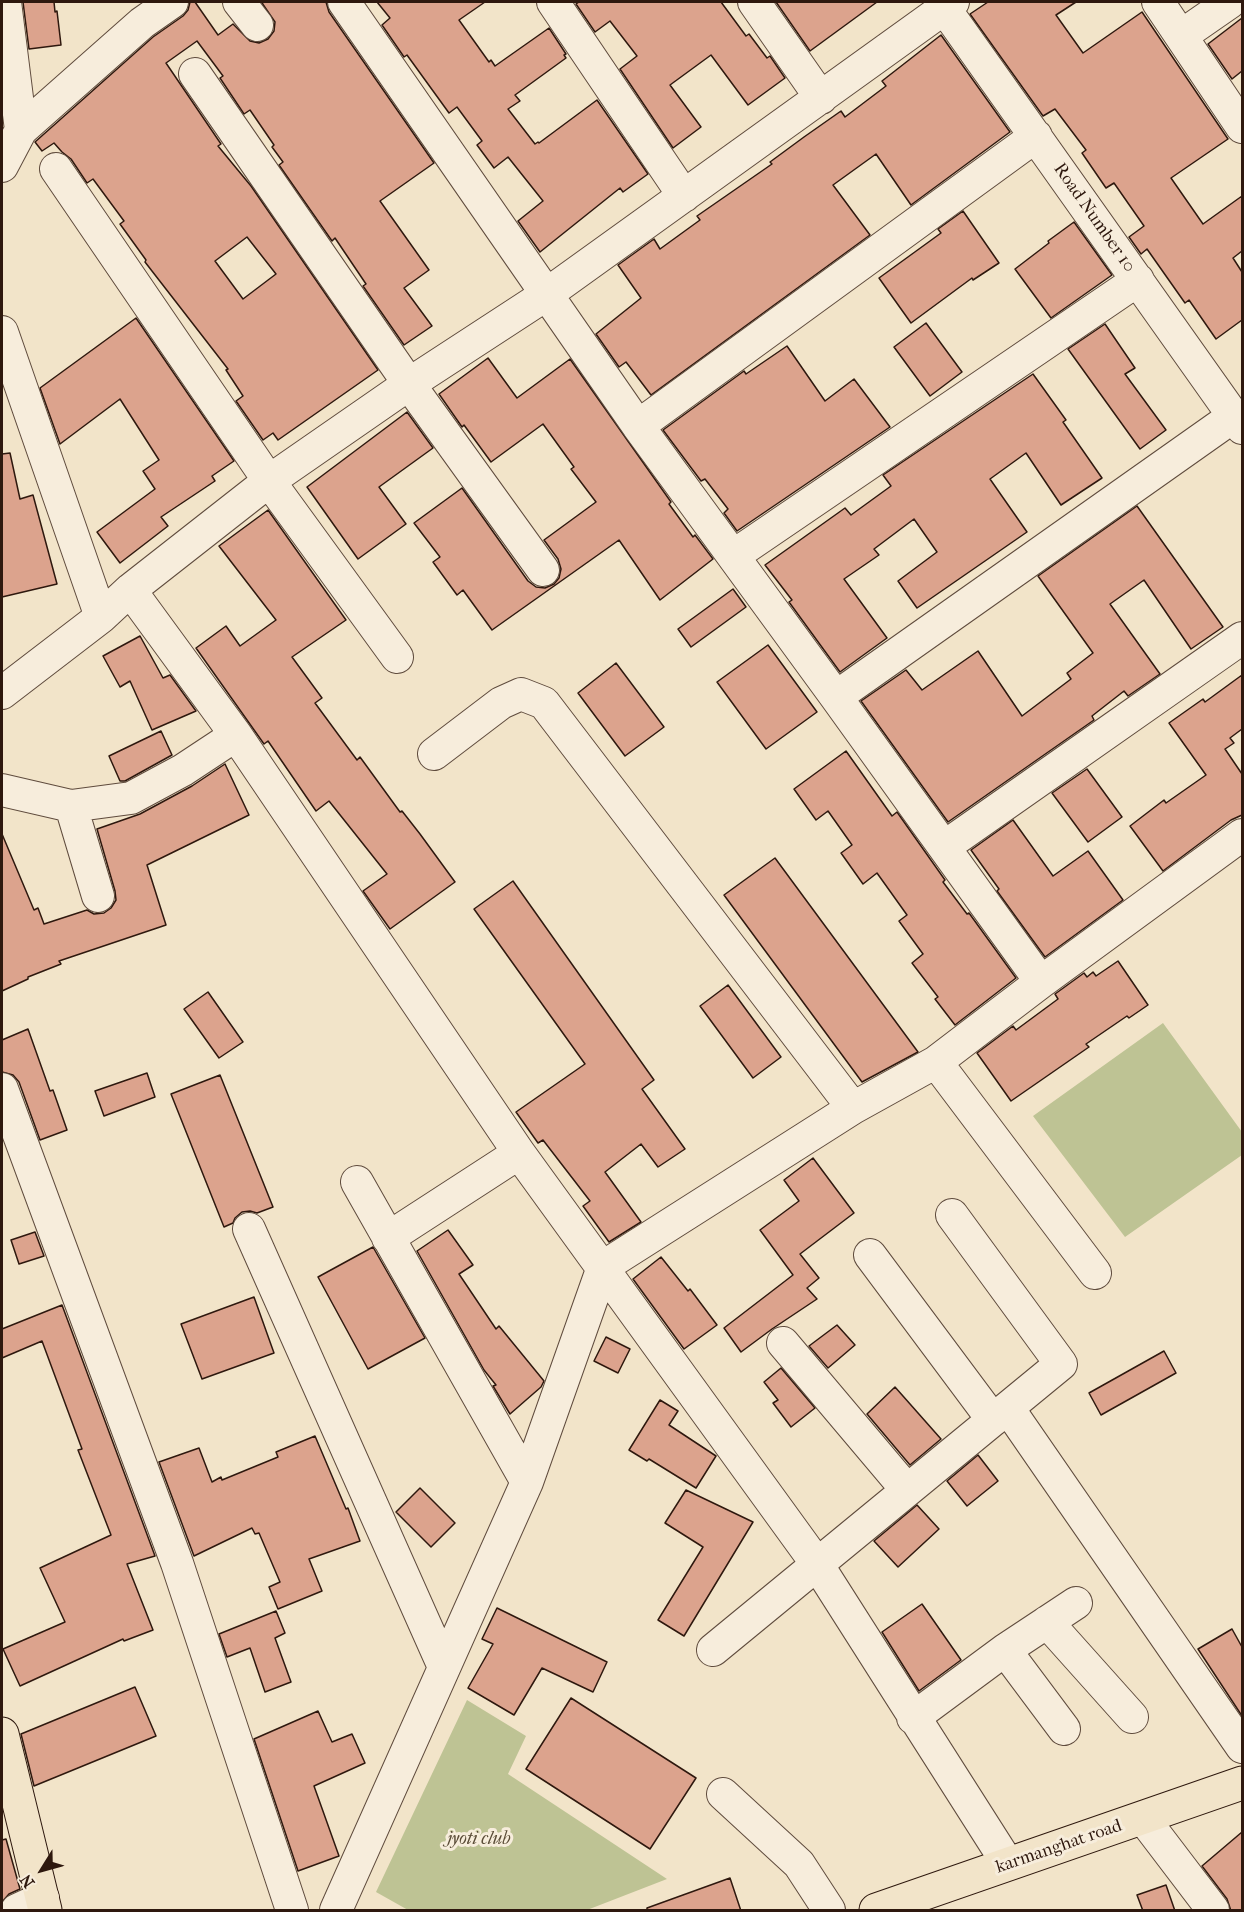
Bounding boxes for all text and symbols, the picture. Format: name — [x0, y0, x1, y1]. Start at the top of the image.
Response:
street label: Road Number 10 — [1048, 159, 1140, 277]
street label: karmanghat road — [993, 1815, 1125, 1879]
park label: jyoti club — [447, 1829, 511, 1851]
north arrow — [12, 1840, 72, 1900]
text: N — [16, 1871, 38, 1892]

